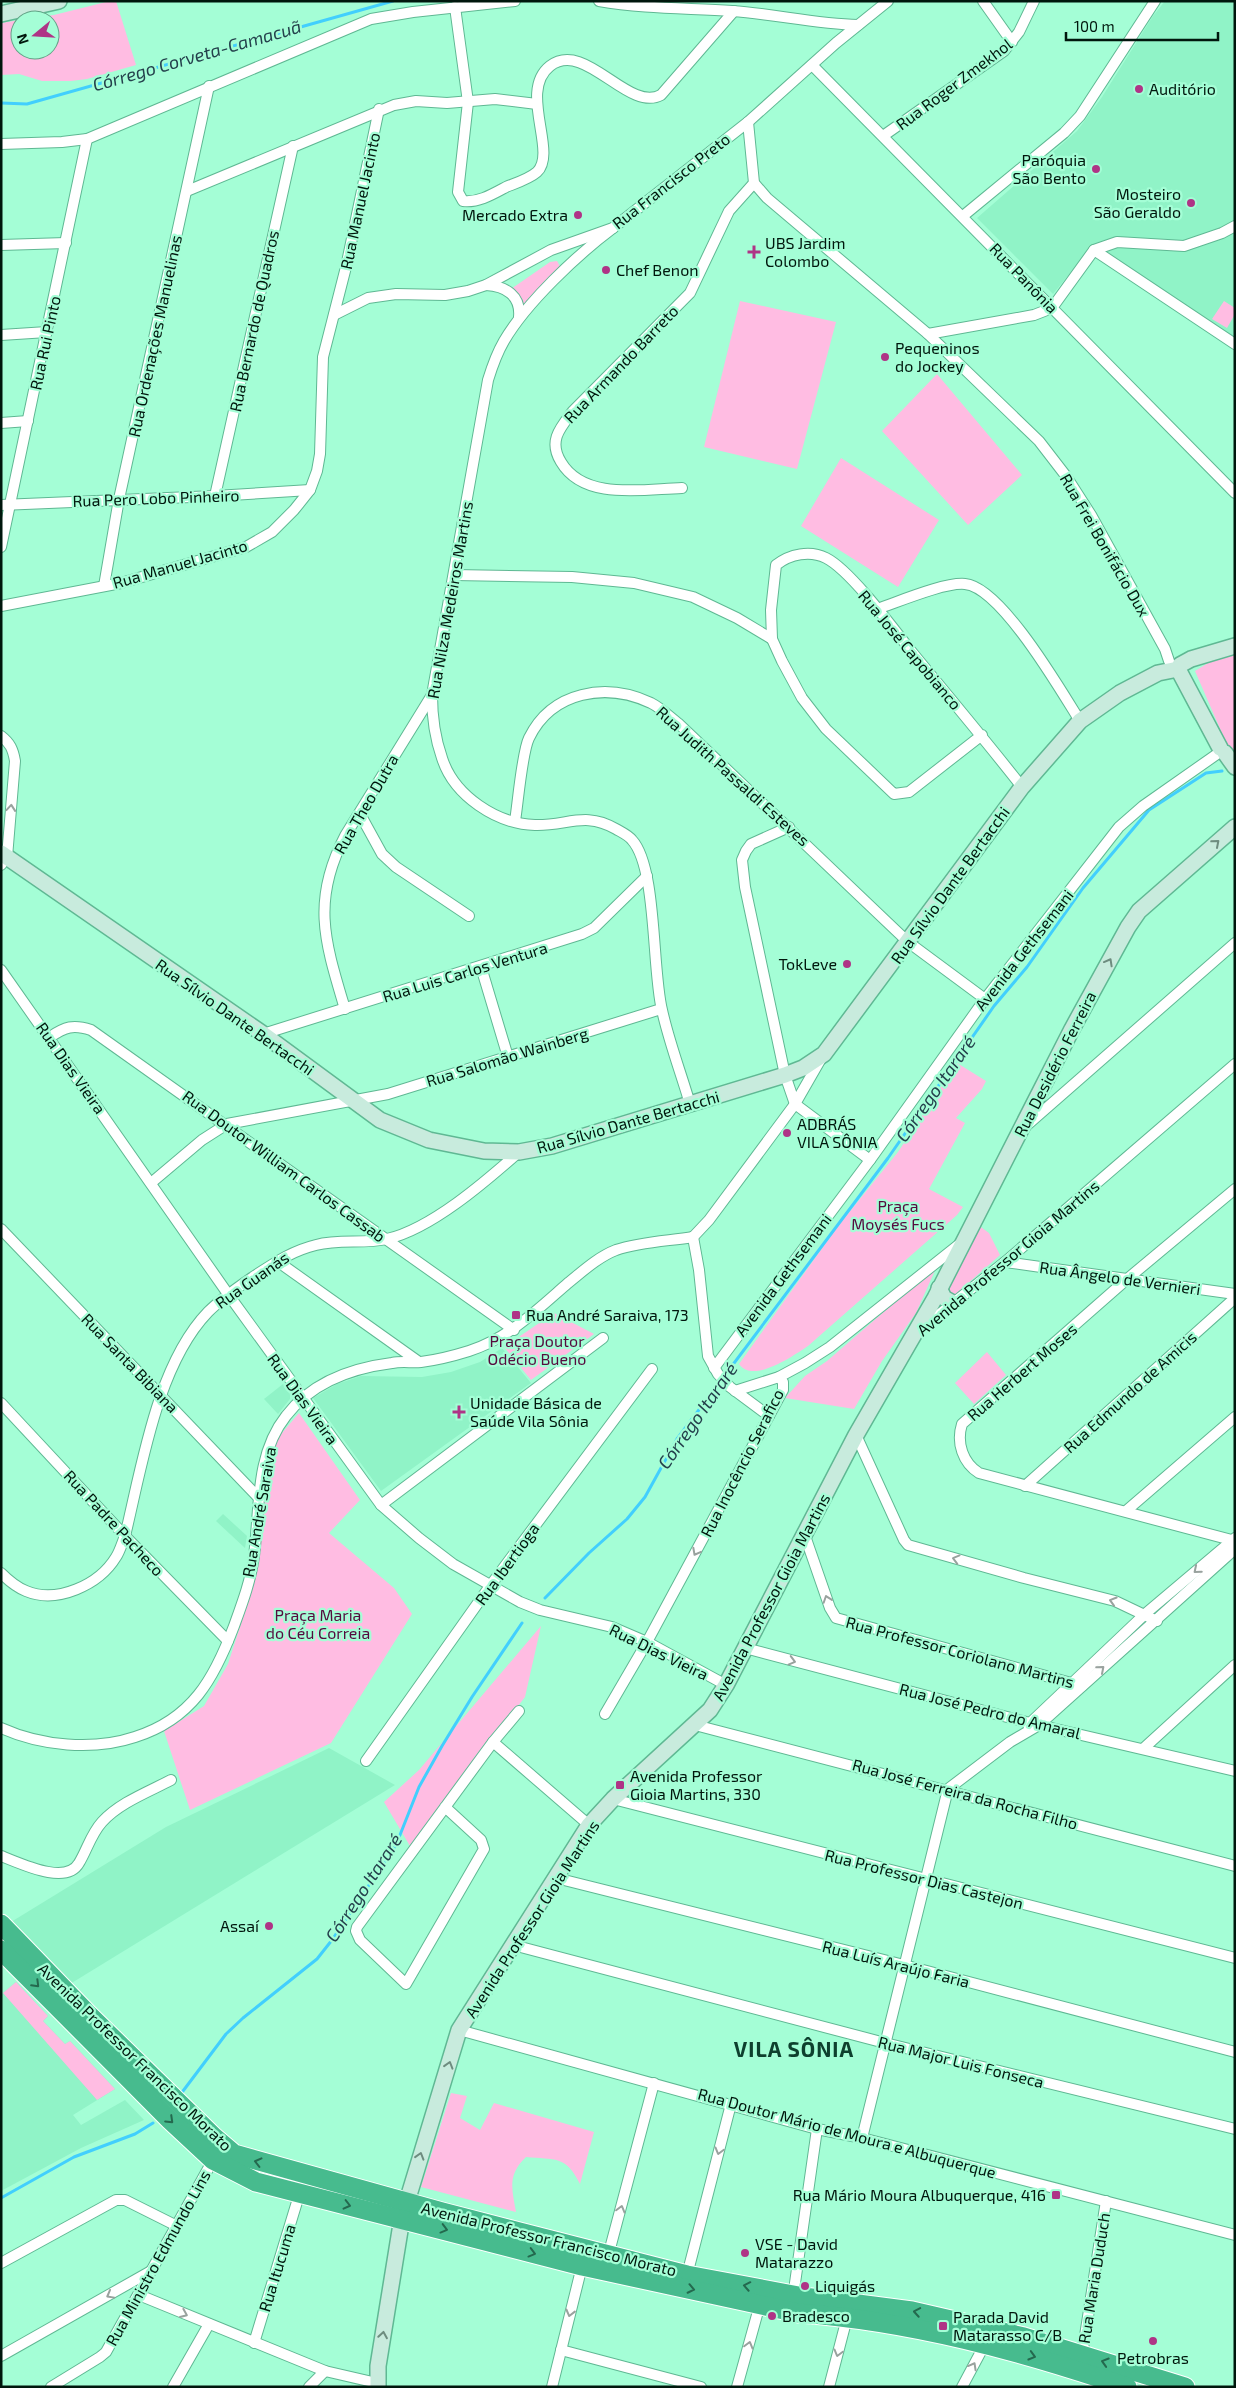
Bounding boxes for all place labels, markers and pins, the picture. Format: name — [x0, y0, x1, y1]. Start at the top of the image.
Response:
place label: Auditório — [1149, 79, 1216, 98]
marker: Auditório — [1133, 83, 1145, 95]
place label: Paróquia São Bento — [1013, 150, 1086, 187]
marker: Paróquia São Bento — [1090, 163, 1102, 175]
place label: Mosteiro São Geraldo — [1094, 184, 1181, 221]
marker: Mosteiro São Geraldo — [1185, 197, 1197, 209]
place label: Mercado Extra — [462, 205, 568, 224]
marker: Mercado Extra — [572, 209, 584, 221]
place label: UBS Jardim Colombo — [765, 233, 845, 270]
marker: UBS Jardim Colombo — [747, 245, 761, 259]
place label: Chef Benon — [616, 260, 699, 279]
marker: Chef Benon — [600, 264, 612, 276]
place label: Pequeninos do Jockey — [895, 338, 980, 375]
marker: Pequeninos do Jockey — [879, 351, 891, 363]
place label: TokLeve — [779, 954, 837, 973]
marker: TokLeve — [841, 958, 853, 970]
place label: ADBRÁS VILA SÔNIA — [797, 1114, 877, 1151]
marker: ADBRÁS VILA SÔNIA — [781, 1127, 793, 1139]
place label: Rua André Saraiva, 173 — [526, 1305, 689, 1324]
marker: Rua André Saraiva, 173 — [510, 1309, 522, 1321]
place label: Unidade Básica de Saúde Vila Sônia — [470, 1393, 602, 1430]
marker: Unidade Básica de Saúde Vila Sônia — [452, 1405, 466, 1419]
place label: Avenida Professor Gioia Martins, 330 — [630, 1766, 763, 1803]
marker: Avenida Professor Gioia Martins, 330 — [614, 1779, 626, 1791]
place label: Assaí — [220, 1916, 260, 1935]
marker: Assaí — [263, 1920, 275, 1932]
place label: Rua Mário Moura Albuquerque, 416 — [793, 2185, 1046, 2204]
marker: Rua Mário Moura Albuquerque, 416 — [1050, 2189, 1062, 2201]
place label: VSE - David Matarazzo — [755, 2234, 838, 2271]
marker: VSE - David Matarazzo — [739, 2247, 751, 2259]
place label: Liquigás — [815, 2276, 875, 2295]
marker: Liquigás — [799, 2280, 811, 2292]
place label: Bradesco — [782, 2306, 850, 2325]
place label: Parada David Matarasso C/B — [953, 2307, 1062, 2344]
marker: Bradesco — [766, 2310, 778, 2322]
marker: Parada David Matarasso C/B — [937, 2320, 949, 2332]
marker: Petrobras — [1147, 2335, 1159, 2347]
place label: Petrobras — [1117, 2348, 1189, 2367]

